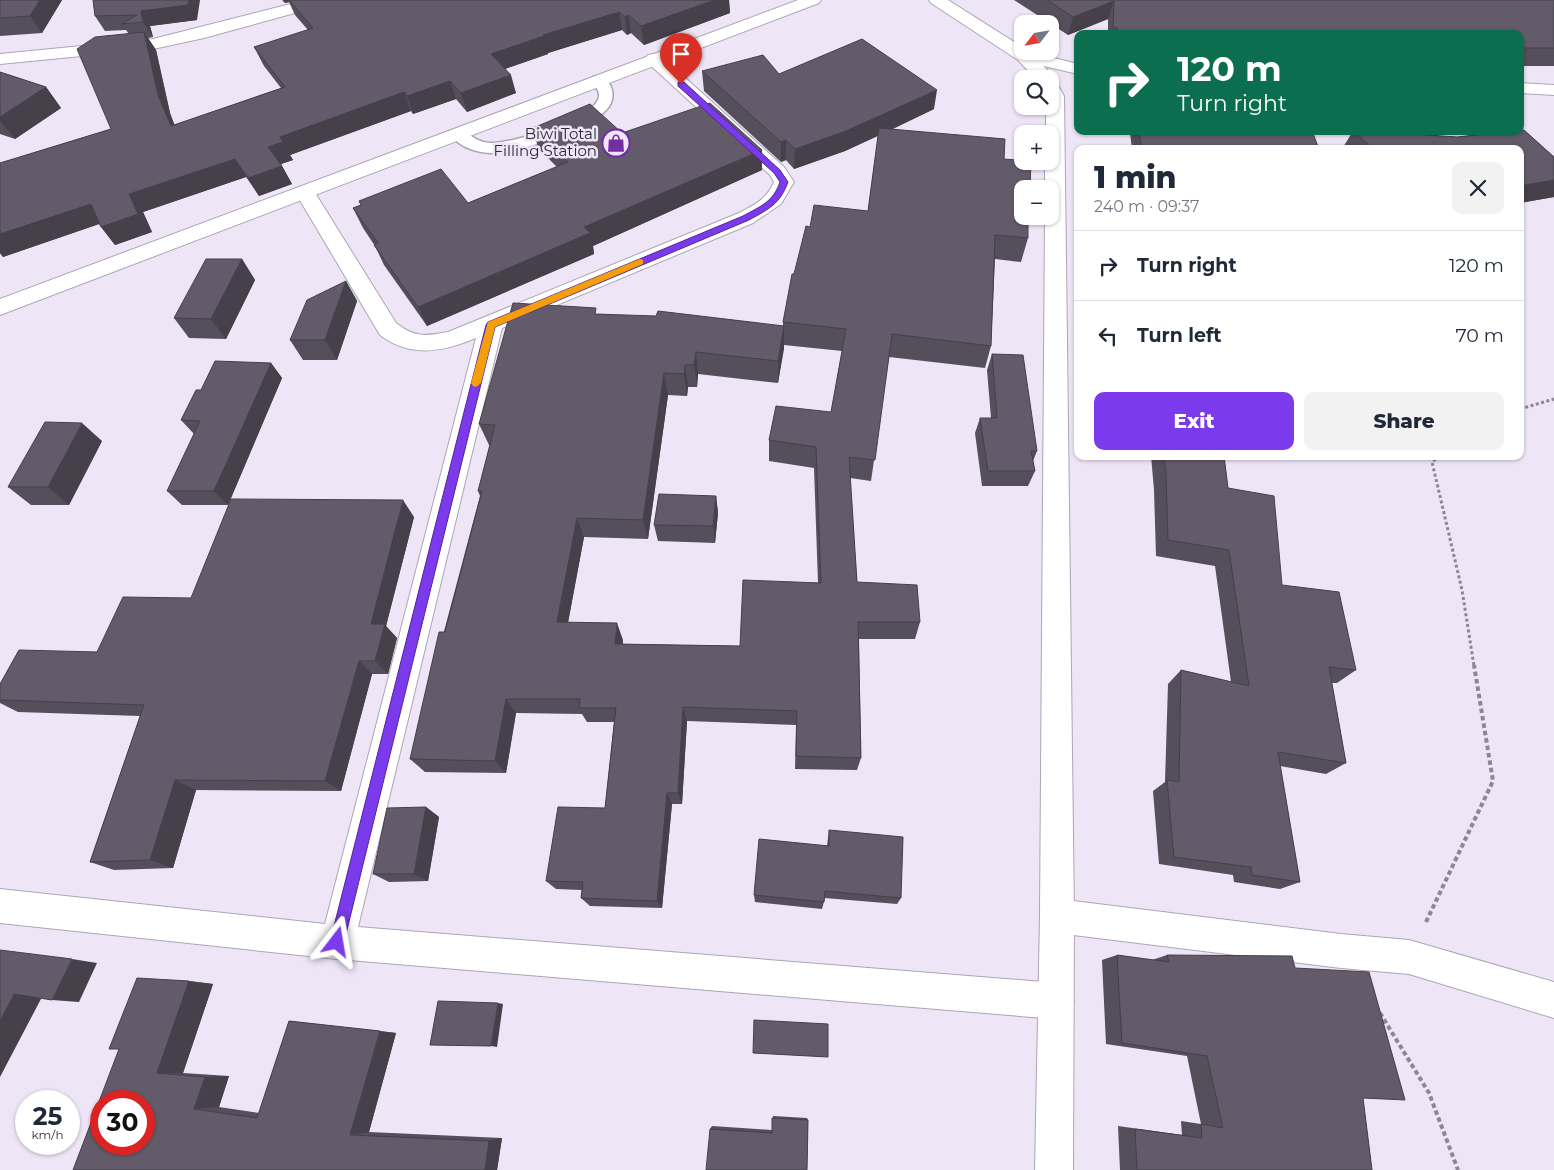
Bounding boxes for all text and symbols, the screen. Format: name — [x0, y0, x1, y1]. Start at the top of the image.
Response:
north arrow — [1014, 15, 1059, 60]
map controls — [1014, 15, 1059, 225]
pin — [660, 33, 702, 84]
icon: arrive — [667, 40, 695, 68]
text: 120 m — [1177, 47, 1282, 90]
icon: right — [1094, 50, 1159, 115]
button: search — [1014, 70, 1059, 115]
text: Turn right — [1177, 90, 1287, 117]
place label: Biwi Total Filling Station — [493, 124, 597, 160]
button: + — [1014, 125, 1059, 170]
shop icon: Biwi Total Filling Station — [601, 128, 631, 158]
text: 1 min — [1094, 159, 1177, 196]
button: close — [1452, 162, 1504, 214]
button: − — [1014, 180, 1059, 225]
text: 240 m · 09:37 — [1094, 197, 1199, 216]
icon: right — [1094, 252, 1122, 280]
text: Turn right — [1137, 254, 1237, 277]
text: 120 m — [1449, 254, 1504, 277]
icon: left — [1094, 322, 1122, 350]
text: Turn left — [1137, 324, 1222, 347]
text: 70 m — [1455, 324, 1504, 347]
button: Exit — [1094, 392, 1294, 450]
button: Share — [1304, 392, 1504, 450]
position arrow — [310, 915, 362, 967]
speed limit sign: 30 — [90, 1090, 155, 1155]
text: 25 — [33, 1101, 62, 1131]
text: km/h — [31, 1127, 64, 1142]

